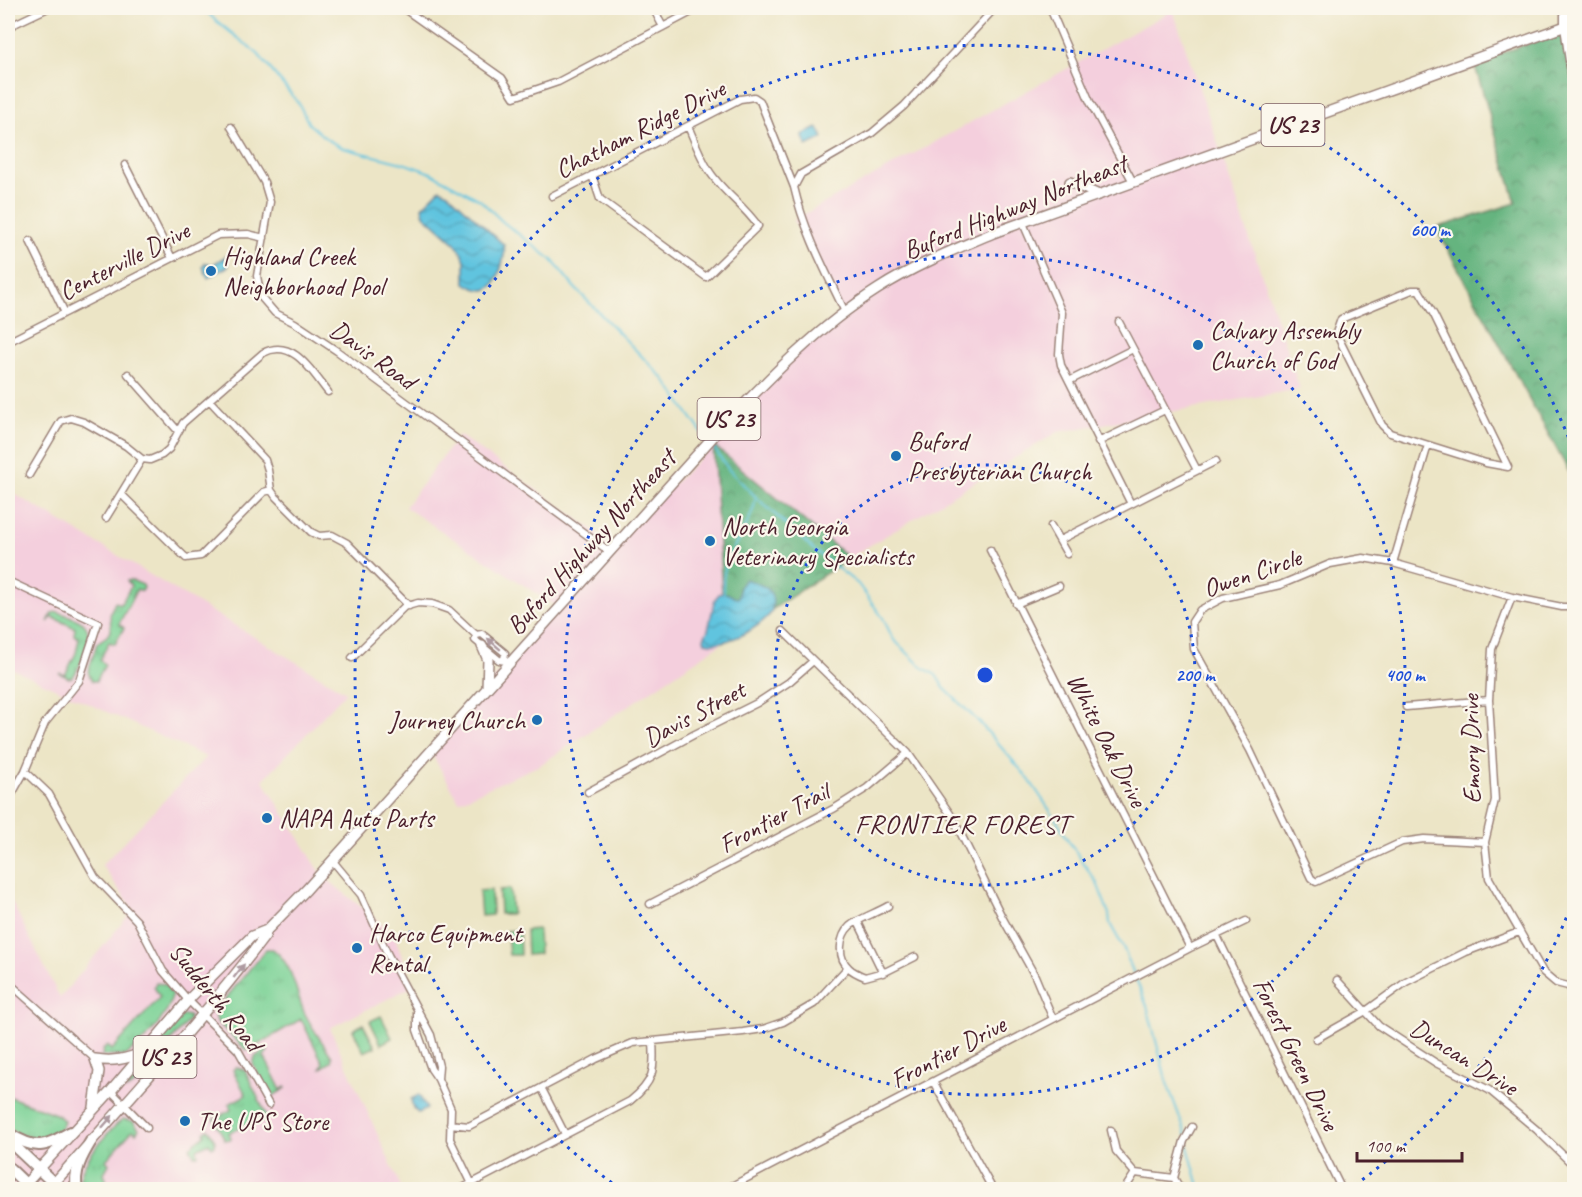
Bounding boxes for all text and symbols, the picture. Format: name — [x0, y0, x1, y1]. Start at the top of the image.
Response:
street label: Chatham Ridge Drive — [549, 71, 732, 186]
road number: US 23 — [1262, 104, 1324, 146]
street label: Buford Highway Northeast — [898, 146, 1135, 267]
street label: Centerville Drive — [53, 213, 196, 308]
text: 600 m — [1410, 219, 1451, 241]
place label: Highland Creek Neighborhood Pool — [223, 240, 388, 303]
marker: Highland Creek Neighborhood Pool — [204, 264, 218, 278]
street label: Davis Road — [324, 313, 425, 399]
place label: Calvary Assembly Church of God — [1210, 314, 1362, 377]
marker: Calvary Assembly Church of God — [1191, 338, 1205, 352]
road number: US 23 — [698, 398, 760, 440]
place label: Buford Presbyterian Church — [908, 425, 1093, 488]
street label: Buford Highway Northeast — [499, 440, 685, 641]
marker: Buford Presbyterian Church — [889, 449, 903, 463]
place label: North Georgia Veterinary Specialists — [722, 510, 915, 573]
marker: North Georgia Veterinary Specialists — [703, 534, 717, 548]
street label: Owen Circle — [1199, 540, 1307, 605]
one-way arrow — [486, 637, 502, 650]
text: 200 m — [1176, 664, 1216, 686]
text: 400 m — [1386, 664, 1426, 686]
centre of rings — [975, 665, 995, 685]
street label: White Oak Drive — [1059, 668, 1156, 814]
street label: Davis Street — [637, 672, 753, 755]
street label: Emory Drive — [1454, 693, 1488, 804]
place label: Journey Church — [387, 704, 527, 737]
marker: Journey Church — [530, 713, 544, 727]
street label: Frontier Trail — [713, 773, 839, 861]
place label: NAPA Auto Parts — [279, 802, 436, 835]
district label: FRONTIER FOREST — [855, 807, 1075, 841]
marker: NAPA Auto Parts — [260, 811, 274, 825]
place label: Harco Equipment Rental — [369, 917, 524, 980]
street label: Sudderth Road — [162, 936, 272, 1061]
marker: Harco Equipment Rental — [350, 941, 364, 955]
one-way arrow — [232, 963, 245, 979]
street label: Forest Green Drive — [1245, 972, 1348, 1137]
street label: Frontier Drive — [885, 1007, 1013, 1096]
street label: Duncan Drive — [1404, 1011, 1526, 1104]
road number: US 23 — [134, 1036, 196, 1078]
place label: The UPS Store — [197, 1105, 330, 1138]
marker: The UPS Store — [178, 1114, 192, 1128]
one-way arrow — [100, 1115, 113, 1130]
scale bar — [1357, 1125, 1462, 1163]
text: 100 m — [1366, 1135, 1407, 1157]

